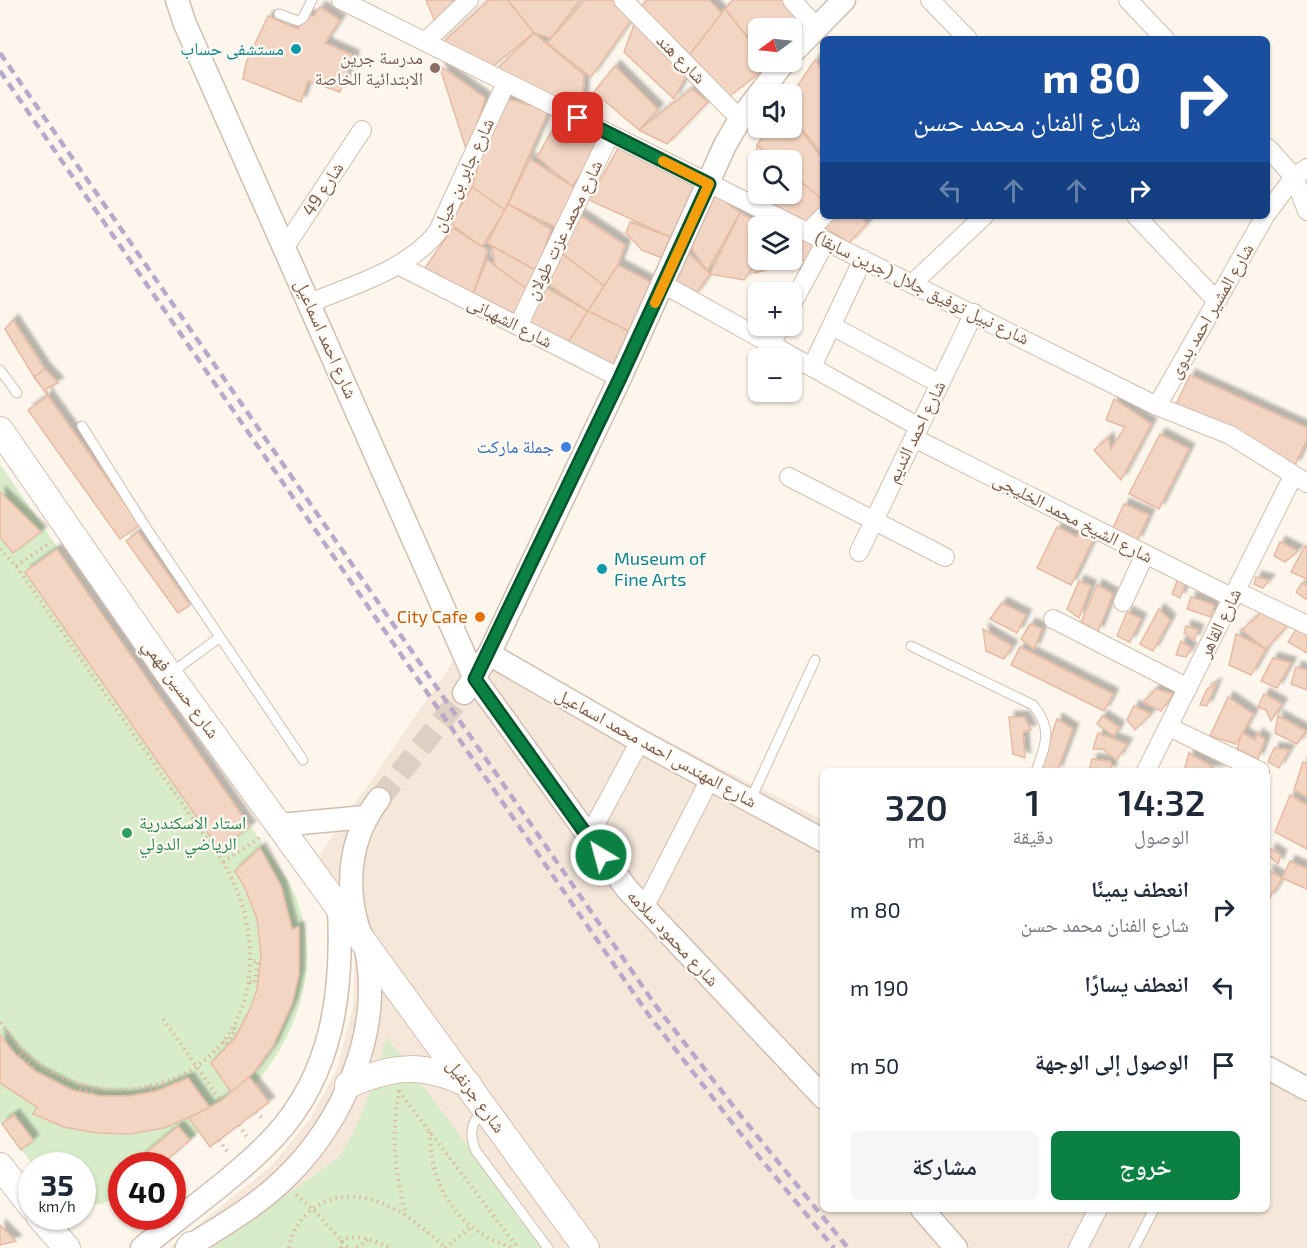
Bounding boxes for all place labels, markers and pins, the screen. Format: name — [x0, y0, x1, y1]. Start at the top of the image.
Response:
place label: مستشفى حساب — [180, 37, 284, 60]
marker: مستشفى حساب — [289, 42, 303, 56]
place label: مدرسة جرين الابتدائية الخاصة — [315, 46, 423, 90]
marker: مدرسة جرين الابتدائية الخاصة — [428, 61, 442, 75]
pin — [552, 92, 603, 143]
place label: جملة ماركت — [477, 435, 554, 457]
marker: جملة ماركت — [559, 440, 573, 454]
place label: Museum of Fine Arts — [614, 547, 707, 590]
marker: Museum of Fine Arts — [595, 562, 609, 576]
place label: City Cafe — [397, 605, 468, 627]
marker: City Cafe — [473, 610, 487, 624]
place label: استاد الاسكندرية الرياضي الدولي — [139, 811, 246, 859]
marker: استاد الاسكندرية الرياضي الدولي — [120, 826, 134, 840]

